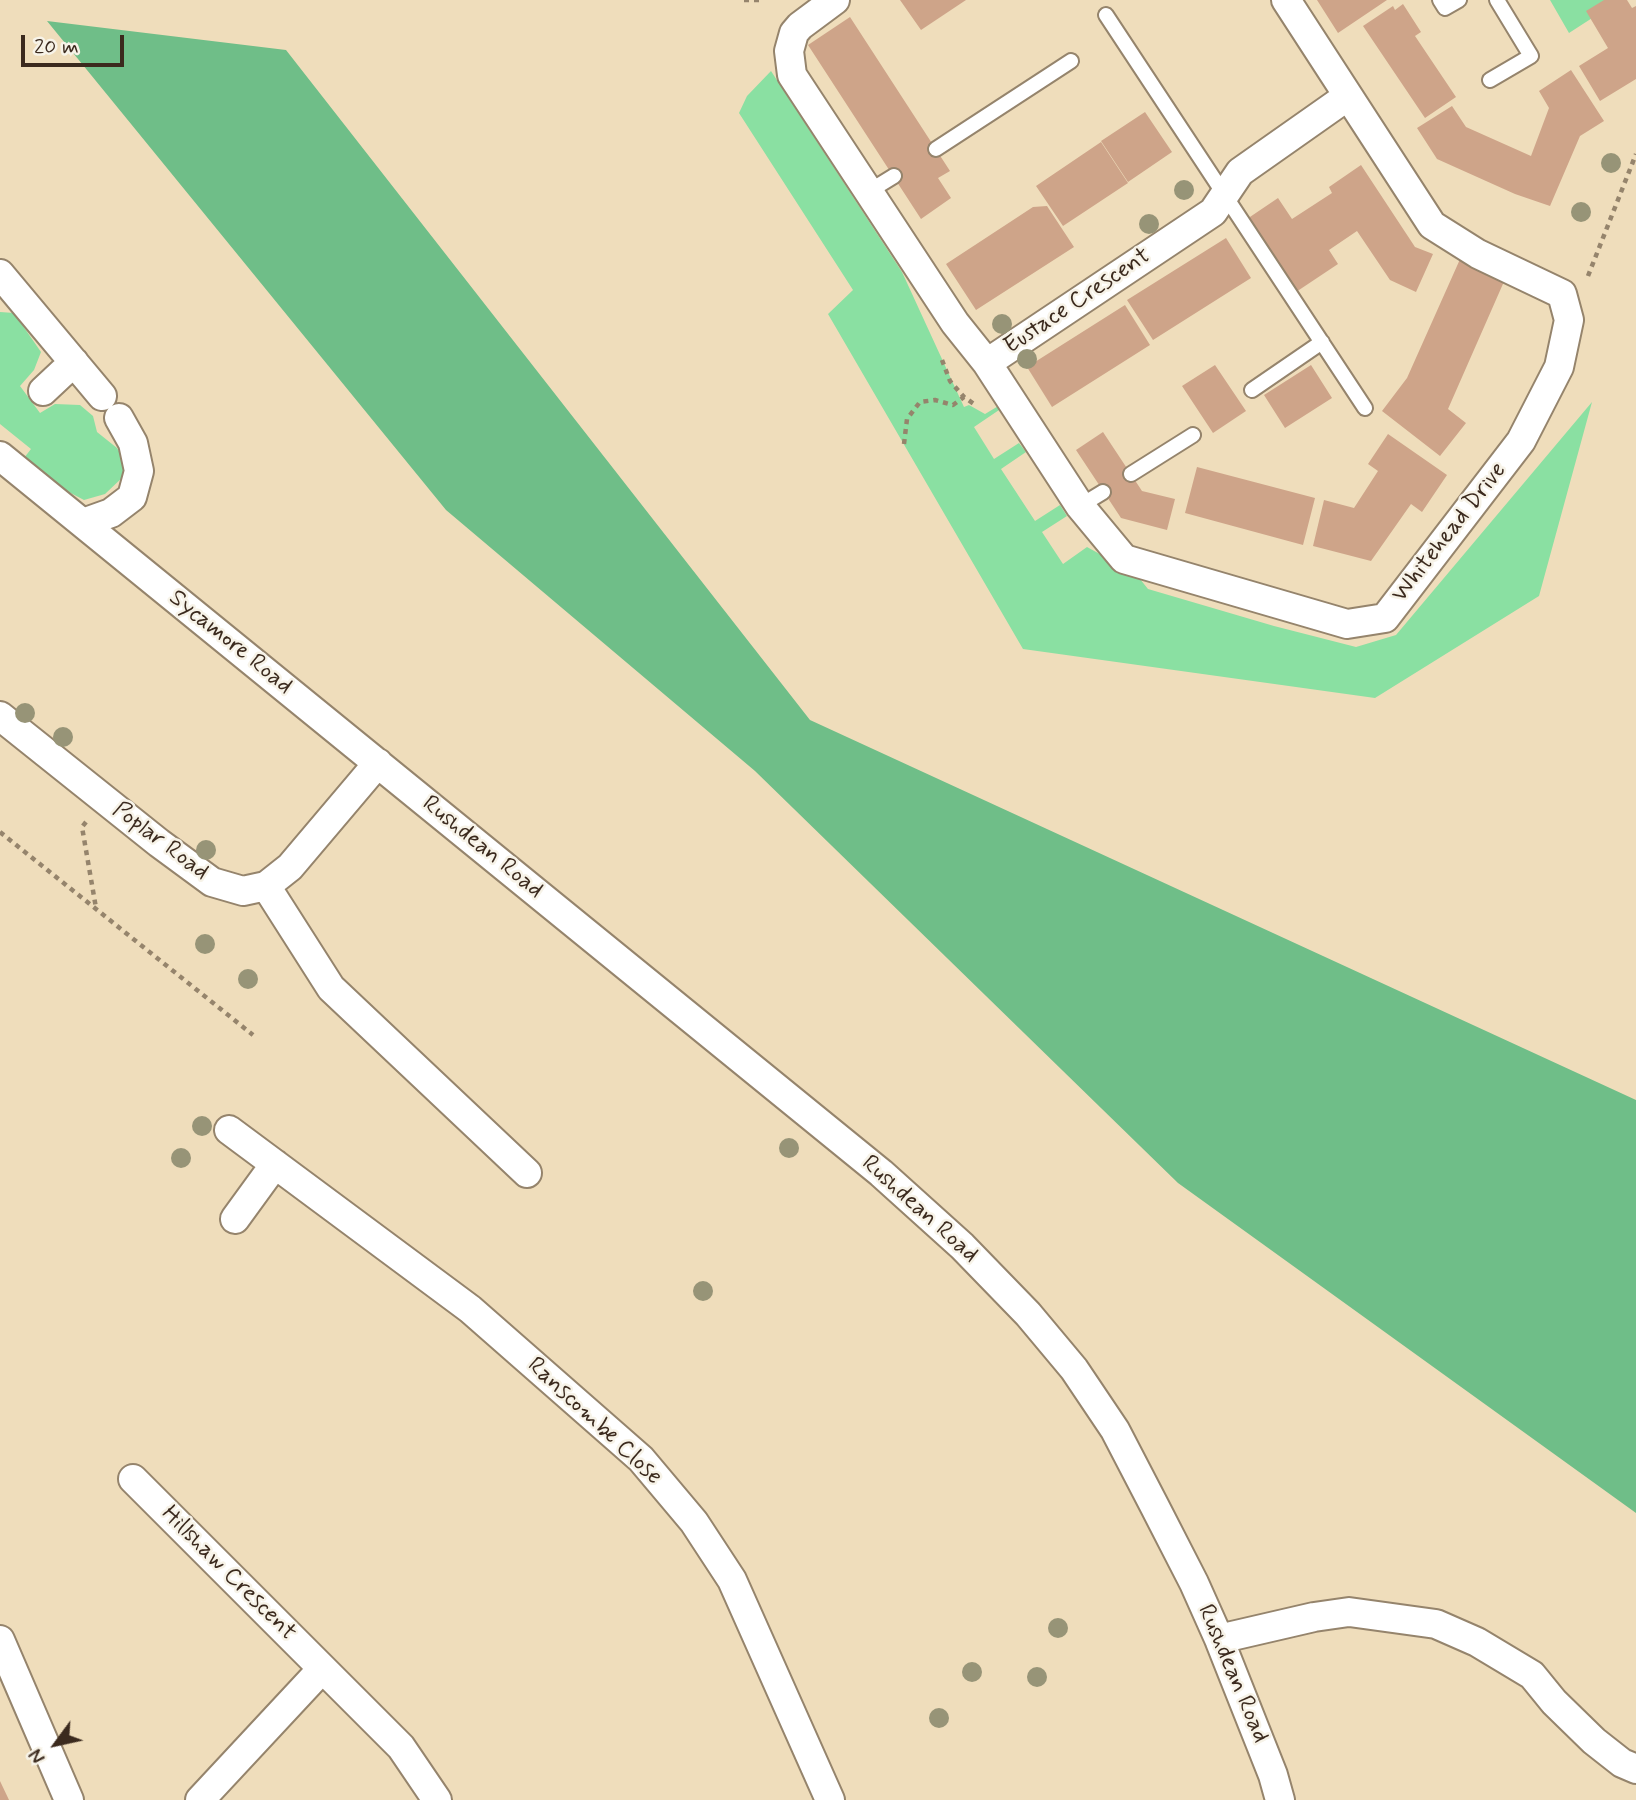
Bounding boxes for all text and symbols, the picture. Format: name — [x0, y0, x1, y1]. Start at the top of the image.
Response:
scale bar — [24, 21, 128, 65]
text: 20 m — [34, 33, 79, 61]
street label: Eustace Crescent — [999, 242, 1157, 362]
street label: Whitehead Drive — [1386, 457, 1514, 609]
street label: Sycamore Road — [162, 584, 298, 702]
street label: Rushdean Road — [416, 790, 548, 906]
street label: Poplar Road — [106, 796, 214, 888]
street label: Rushdean Road — [855, 1150, 983, 1270]
street label: Ranscombe Close — [520, 1352, 668, 1492]
street label: Hillshaw Crescent — [154, 1500, 302, 1648]
street label: Rushdean Road — [1190, 1601, 1274, 1747]
north arrow — [21, 1709, 91, 1779]
text: N — [24, 1744, 52, 1768]

